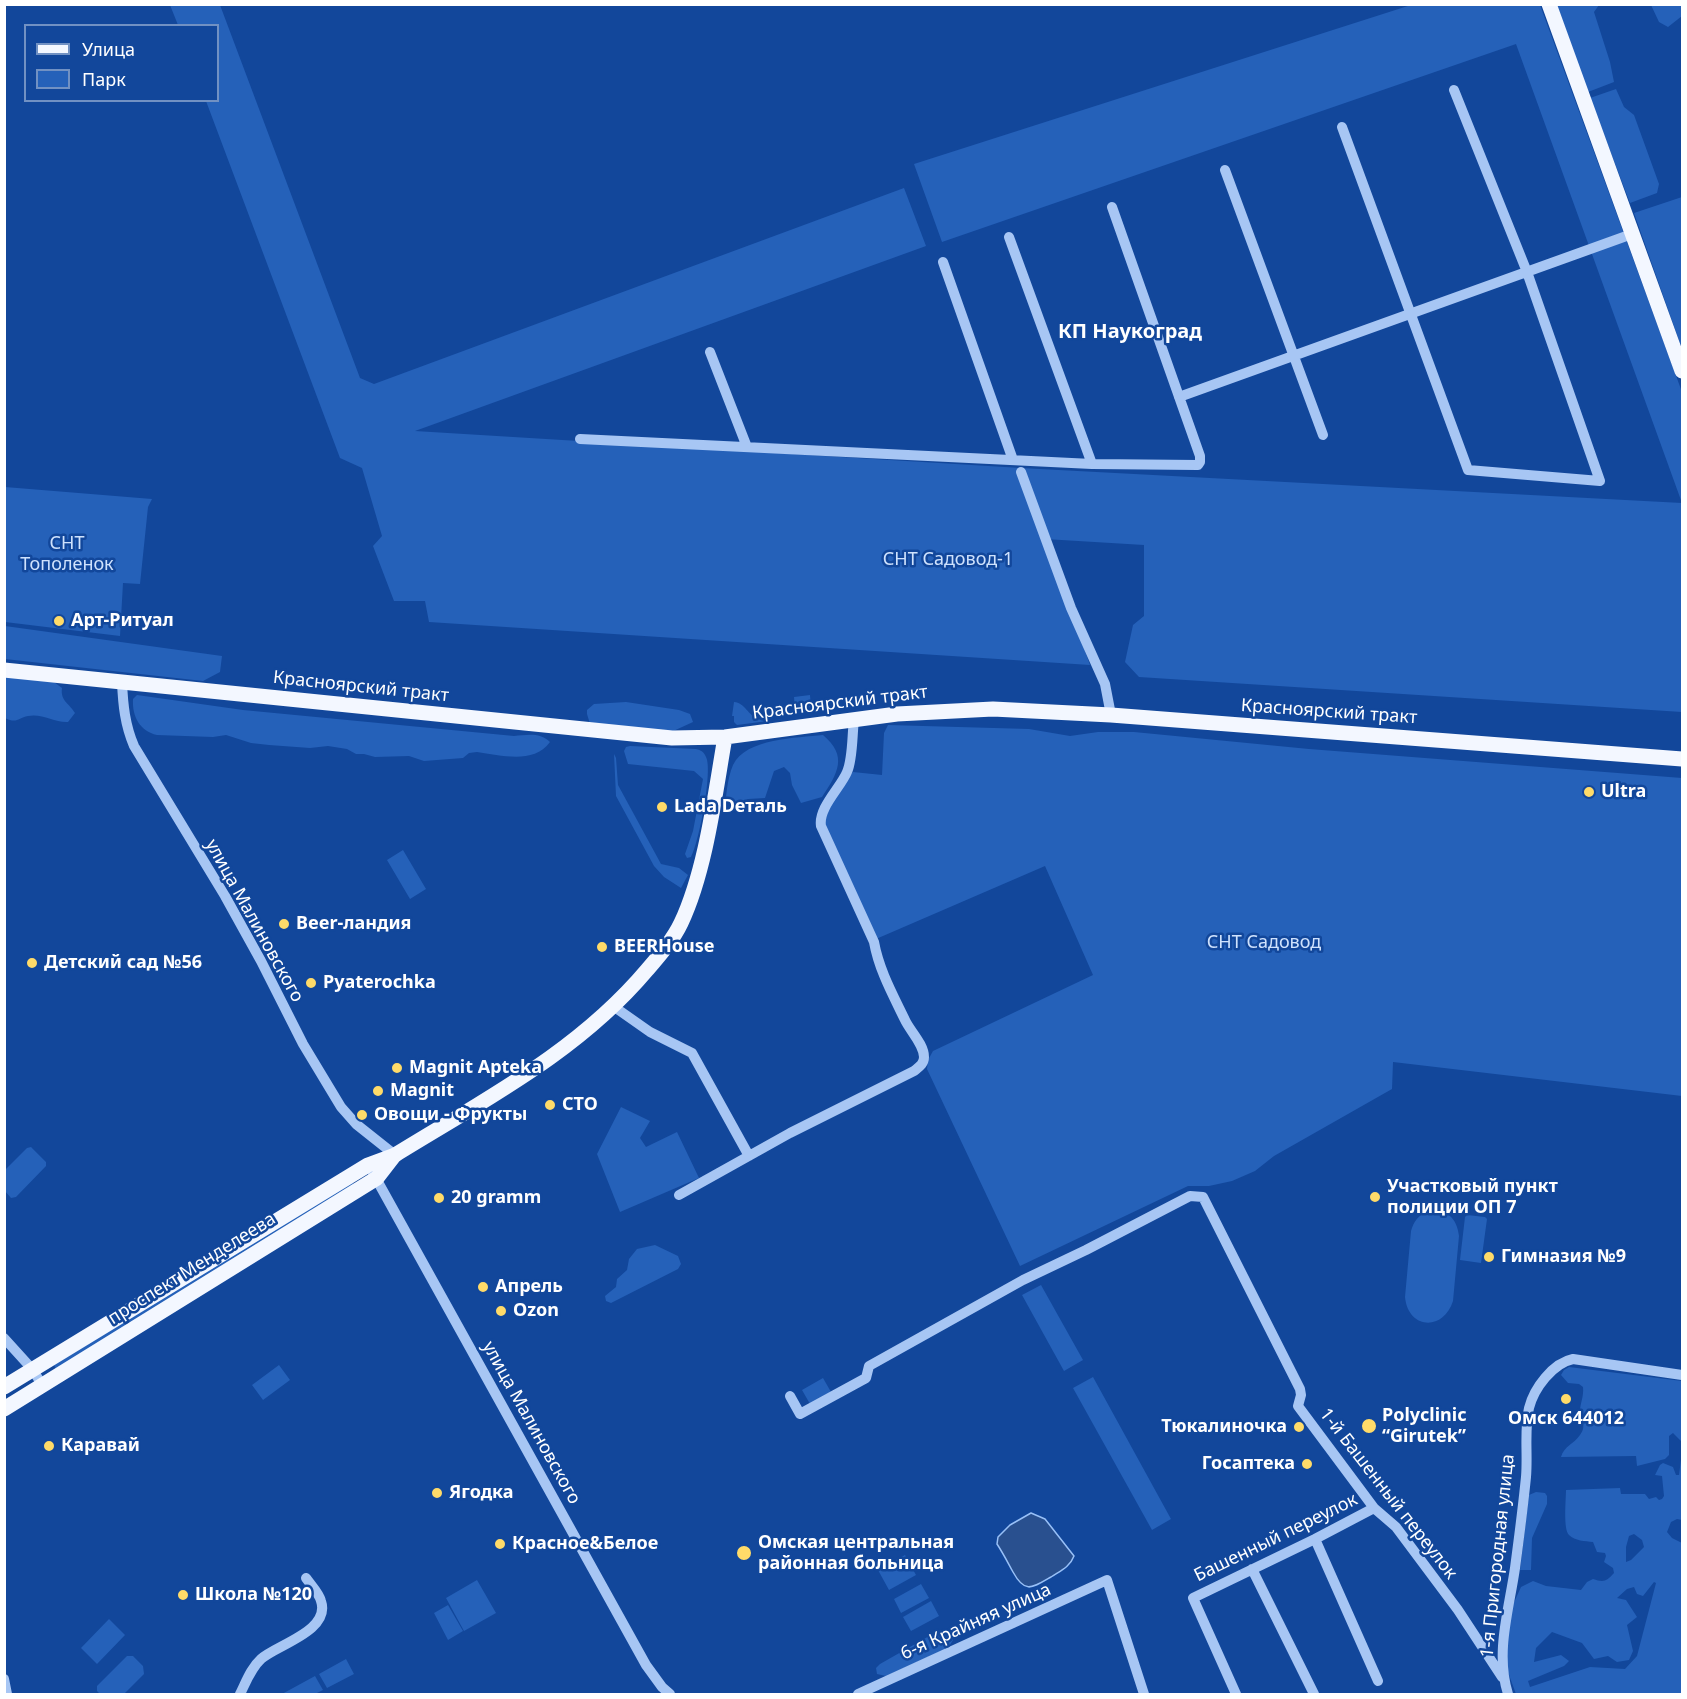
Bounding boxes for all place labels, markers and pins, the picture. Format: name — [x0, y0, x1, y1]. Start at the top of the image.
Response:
place label: Арт-Ритуал — [71, 610, 174, 632]
marker: Арт-Ритуал — [52, 614, 66, 628]
place label: Ultra — [1601, 781, 1646, 803]
marker: Ultra — [1582, 785, 1596, 799]
place label: Lada Dеталь — [674, 796, 787, 818]
marker: Lada Dеталь — [655, 800, 669, 814]
place label: Beer-ландия — [296, 913, 412, 935]
marker: Beer-ландия — [277, 917, 291, 931]
place label: BEERHouse — [614, 936, 714, 958]
marker: BEERHouse — [595, 940, 609, 954]
place label: Детский сад №56 — [44, 952, 202, 974]
marker: Детский сад №56 — [25, 956, 39, 970]
place label: Pyaterochka — [323, 972, 436, 994]
marker: Pyaterochka — [304, 976, 318, 990]
place label: Magnit Apteka — [409, 1057, 542, 1079]
marker: Magnit Apteka — [390, 1061, 404, 1075]
place label: Magnit — [390, 1080, 454, 1102]
marker: Magnit — [371, 1084, 385, 1098]
place label: СТО — [562, 1094, 598, 1116]
marker: СТО — [543, 1098, 557, 1112]
place label: Овощи - Фрукты — [374, 1104, 527, 1126]
marker: Овощи - Фрукты — [355, 1108, 369, 1122]
place label: Участковый пункт полиции ОП 7 — [1387, 1176, 1558, 1218]
place label: 20 gramm — [451, 1187, 541, 1209]
marker: Участковый пункт полиции ОП 7 — [1368, 1190, 1382, 1204]
marker: 20 gramm — [432, 1191, 446, 1205]
place label: Гимназия №9 — [1501, 1246, 1626, 1268]
marker: Гимназия №9 — [1482, 1250, 1496, 1264]
place label: Апрель — [495, 1276, 563, 1298]
marker: Апрель — [476, 1280, 490, 1294]
place label: Ozon — [513, 1300, 559, 1322]
marker: Ozon — [494, 1304, 508, 1318]
marker: Омск 644012 — [1559, 1392, 1573, 1406]
place label: Polyclinic “Girutek” — [1382, 1405, 1466, 1448]
place label: Омск 644012 — [1508, 1408, 1624, 1430]
place label: Тюкалиночка — [1161, 1416, 1287, 1438]
marker: Polyclinic “Girutek” — [1360, 1417, 1378, 1435]
marker: Тюкалиночка — [1292, 1420, 1306, 1434]
place label: Каравай — [61, 1435, 140, 1457]
marker: Каравай — [42, 1439, 56, 1453]
place label: Госаптека — [1202, 1453, 1295, 1475]
marker: Госаптека — [1300, 1457, 1314, 1471]
place label: Ягодка — [449, 1482, 514, 1504]
marker: Ягодка — [430, 1486, 444, 1500]
place label: Омская центральная районная больница — [758, 1532, 954, 1574]
place label: Красное&Белое — [512, 1533, 658, 1555]
marker: Красное&Белое — [493, 1537, 507, 1551]
marker: Омская центральная районная больница — [735, 1544, 753, 1562]
place label: Школа №120 — [195, 1584, 312, 1606]
marker: Школа №120 — [176, 1588, 190, 1602]

